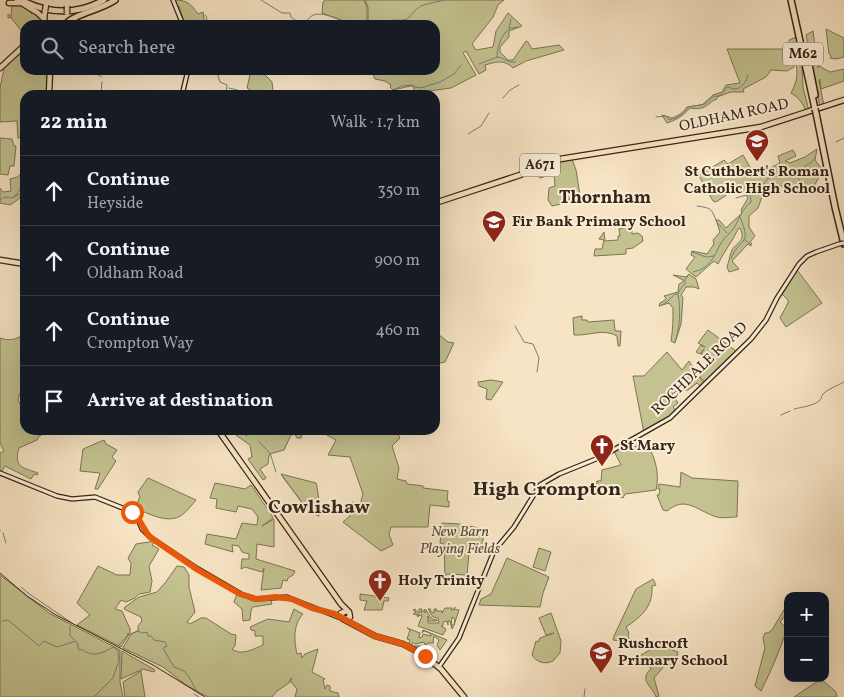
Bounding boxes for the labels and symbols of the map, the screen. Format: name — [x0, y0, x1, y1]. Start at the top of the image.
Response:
road number: M62 — [783, 42, 823, 66]
street label: OLDHAM ROAD — [677, 94, 791, 138]
school or university icon: St Cuthbert's Roman Catholic High School — [744, 128, 770, 162]
road number: A671 — [520, 154, 560, 176]
place label: St Cuthbert's Roman Catholic High School — [684, 162, 830, 200]
district label: Thornham — [559, 186, 651, 211]
school or university icon: Fir Bank Primary School — [481, 209, 507, 243]
place label: Fir Bank Primary School — [512, 212, 686, 233]
street label: ROCHDALE ROAD — [647, 318, 753, 420]
church icon: St Mary — [589, 433, 615, 467]
place label: St Mary — [620, 436, 676, 457]
district label: High Crompton — [473, 476, 621, 504]
district label: Cowlishaw — [268, 494, 370, 522]
route start — [121, 501, 144, 524]
park label: New Barn Playing Fields — [420, 522, 501, 560]
church icon: Holy Trinity — [367, 568, 393, 602]
place label: Holy Trinity — [398, 571, 485, 592]
place label: Rushcroft Primary School — [618, 634, 728, 672]
school or university icon: Rushcroft Primary School — [588, 640, 614, 674]
route end — [414, 645, 437, 668]

